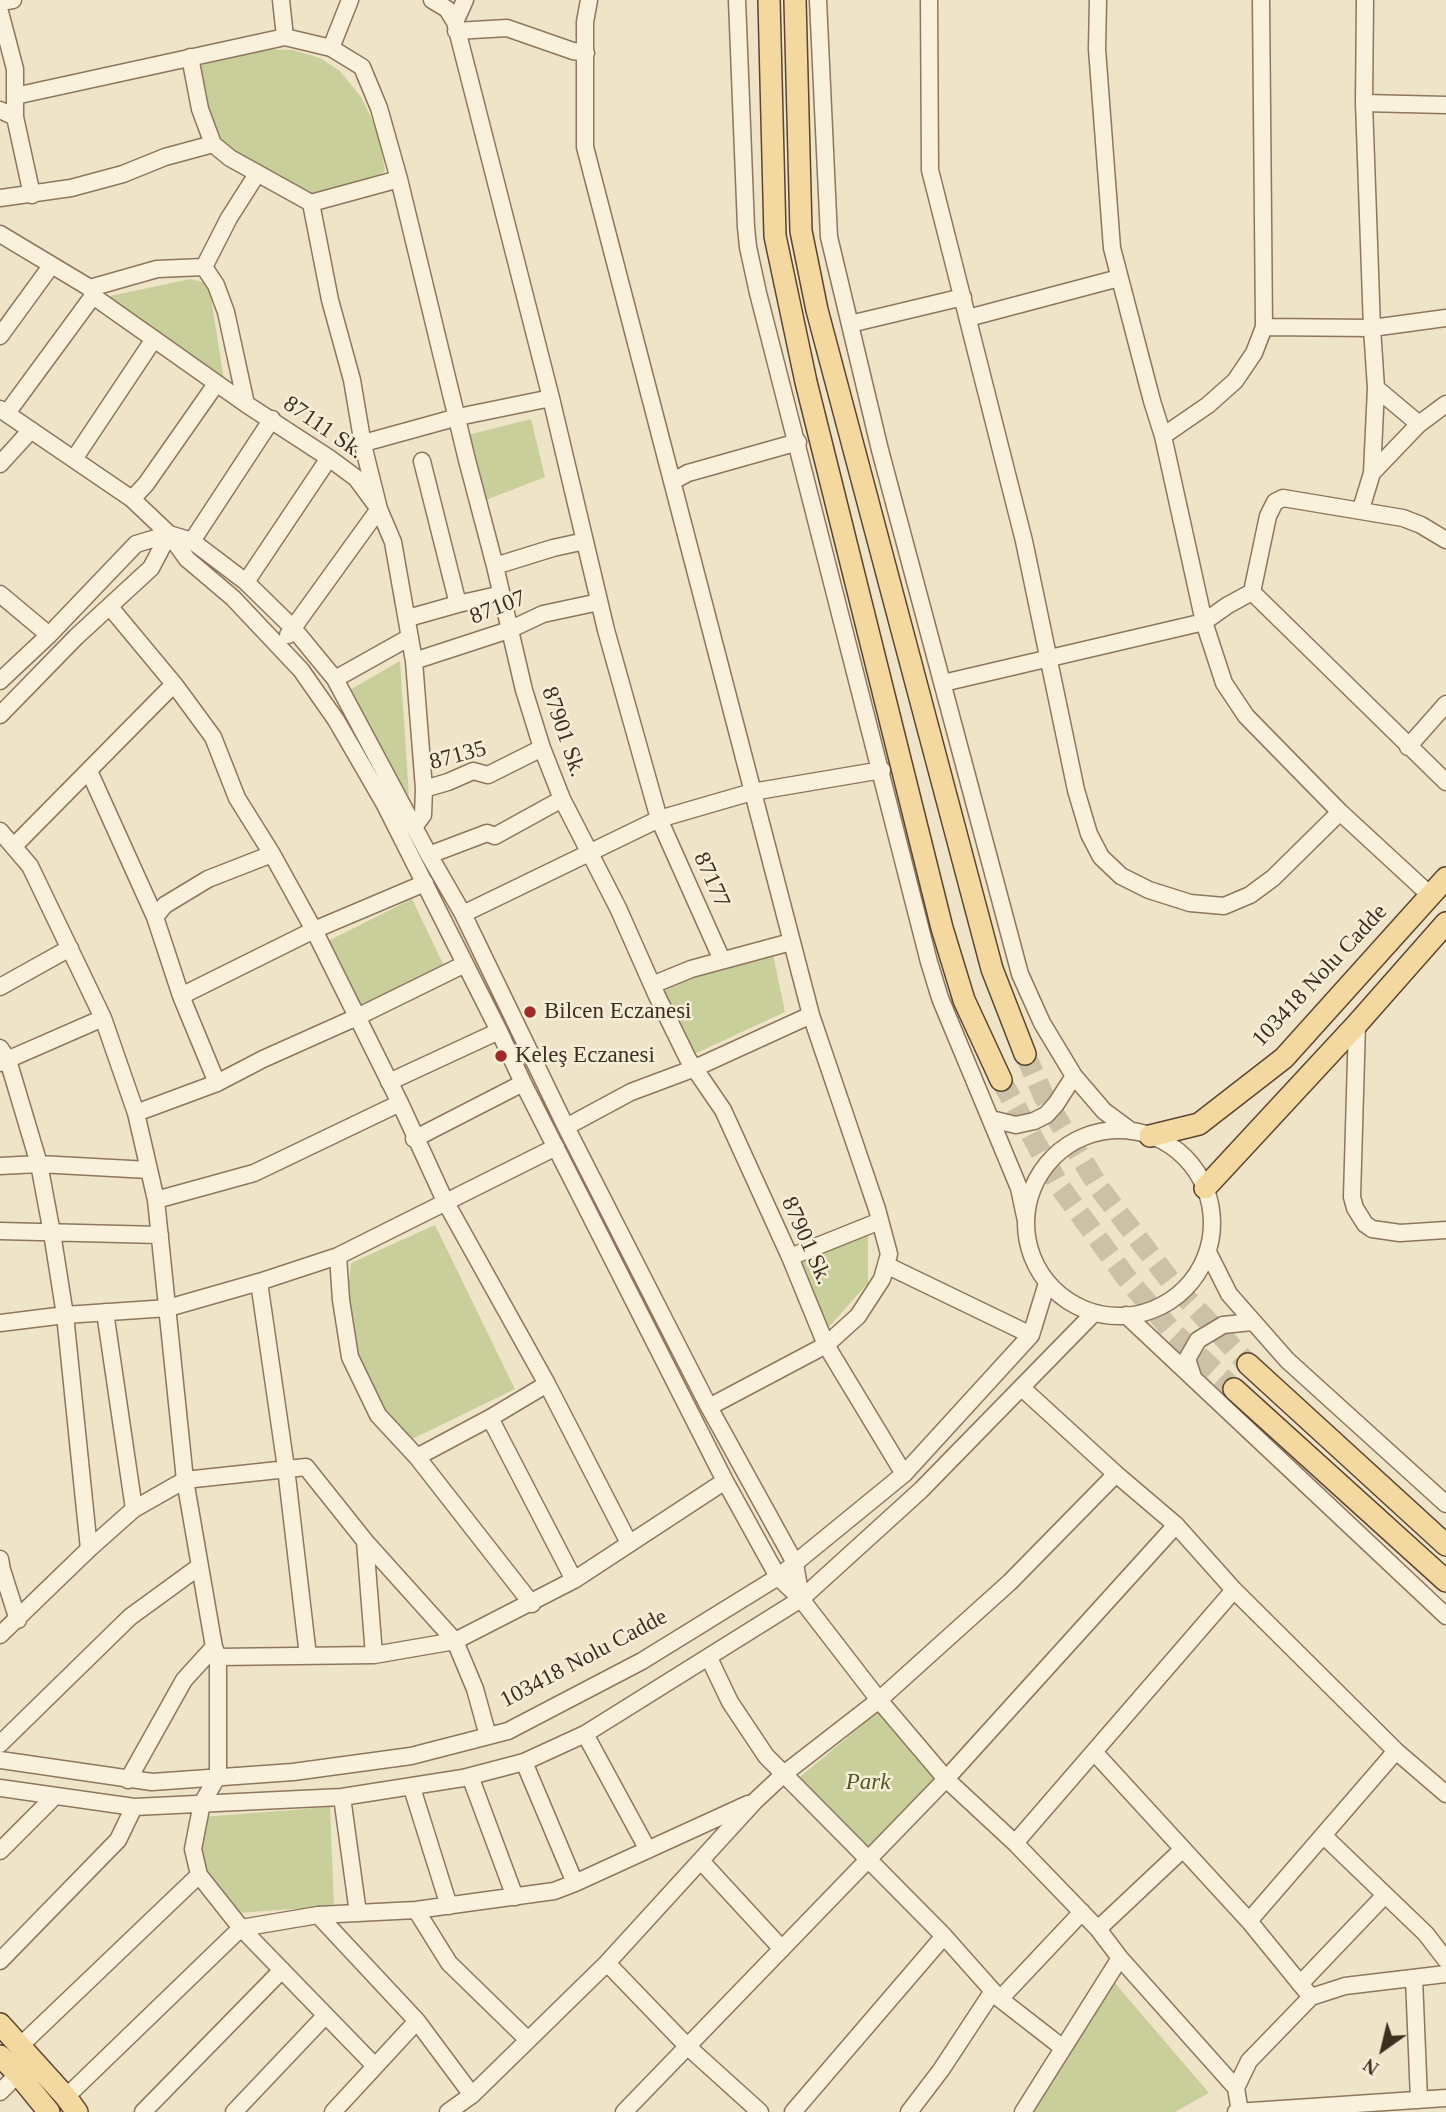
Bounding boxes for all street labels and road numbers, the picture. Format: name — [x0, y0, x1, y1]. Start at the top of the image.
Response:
street label: 87111 Sk. — [278, 390, 368, 466]
street label: 87107 — [466, 585, 530, 631]
street label: 87901 Sk. — [535, 683, 591, 781]
street label: 87135 — [427, 735, 489, 777]
street label: 87177 — [687, 848, 735, 912]
street label: 103418 Nolu Cadde — [1247, 899, 1393, 1053]
street label: 87901 Sk. — [774, 1193, 838, 1289]
street label: 103418 Nolu Cadde — [496, 1603, 672, 1715]

